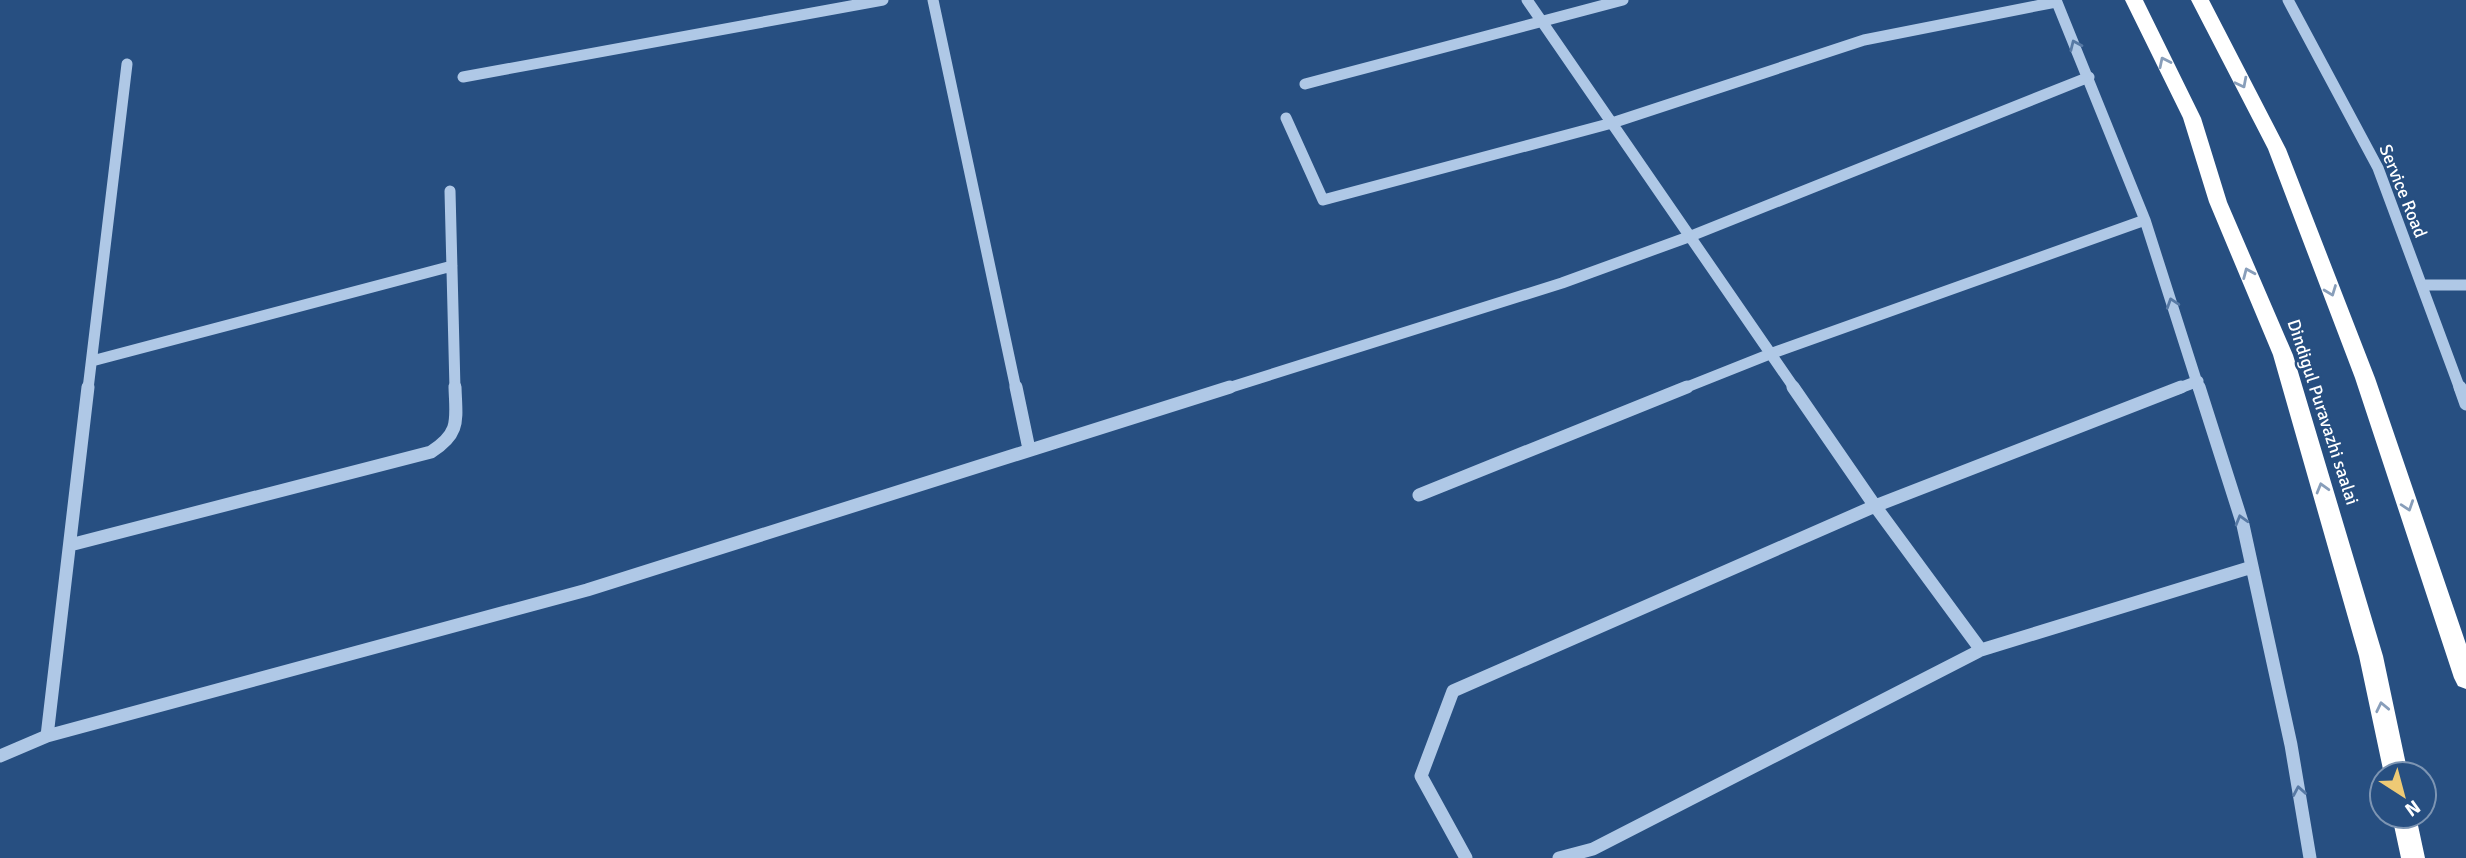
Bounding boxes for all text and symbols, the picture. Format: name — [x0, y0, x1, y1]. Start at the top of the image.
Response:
one-way arrow — [2069, 40, 2083, 52]
one-way arrow — [2159, 57, 2173, 69]
one-way arrow — [2234, 75, 2248, 88]
street label: Service Road — [2374, 141, 2432, 241]
one-way arrow — [2243, 268, 2257, 280]
one-way arrow — [2323, 285, 2337, 297]
one-way arrow — [2166, 298, 2181, 310]
street label: Dindigul Puravazhi saalai — [2283, 316, 2363, 508]
one-way arrow — [2315, 482, 2330, 494]
one-way arrow — [2400, 499, 2414, 511]
one-way arrow — [2235, 515, 2249, 527]
one-way arrow — [2375, 701, 2390, 713]
north arrow — [2368, 760, 2438, 830]
one-way arrow — [2292, 785, 2307, 797]
text: N — [2400, 794, 2425, 822]

